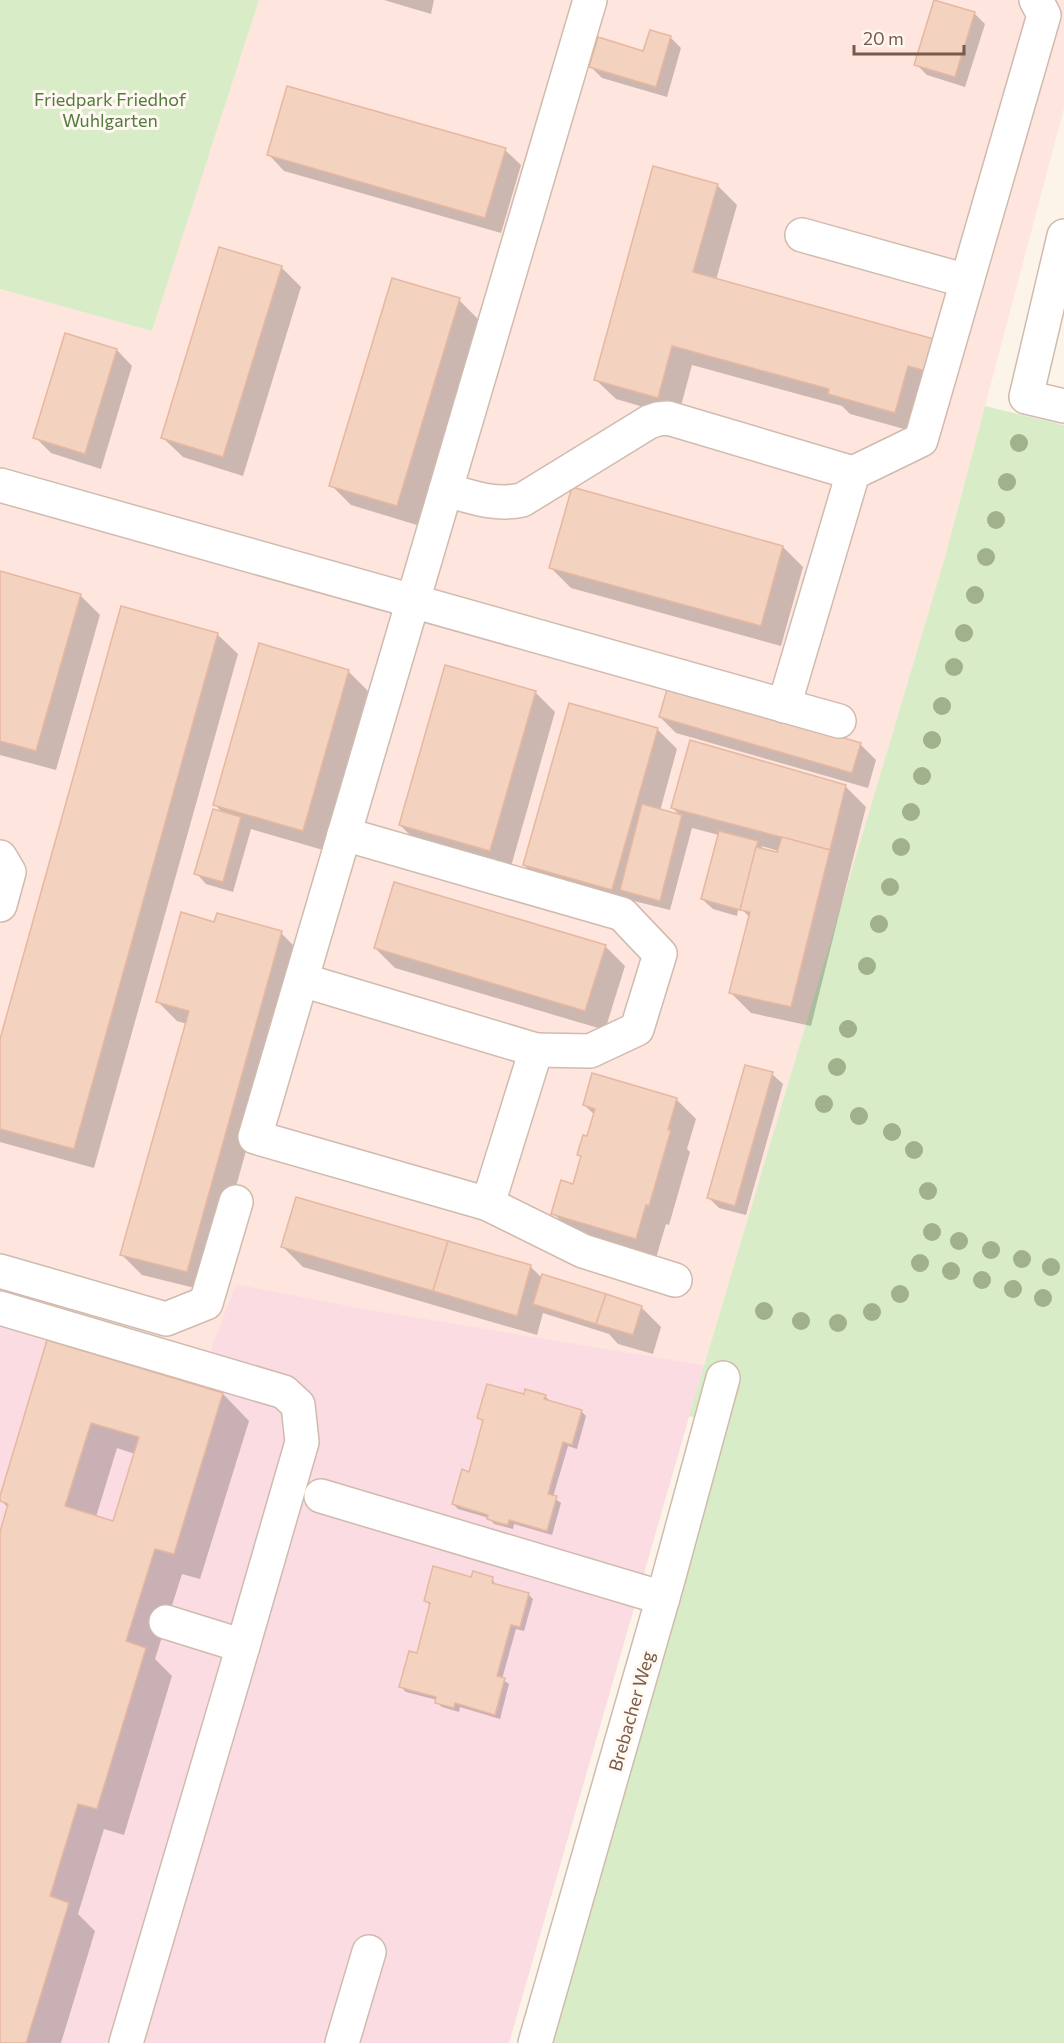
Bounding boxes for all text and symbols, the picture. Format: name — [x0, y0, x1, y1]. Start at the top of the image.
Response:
scale bar — [854, 18, 964, 56]
text: 20 m — [863, 27, 904, 49]
park label: Friedpark Friedhof Wuhlgarten — [34, 88, 187, 131]
street label: Brebacher Weg — [603, 1648, 659, 1774]

